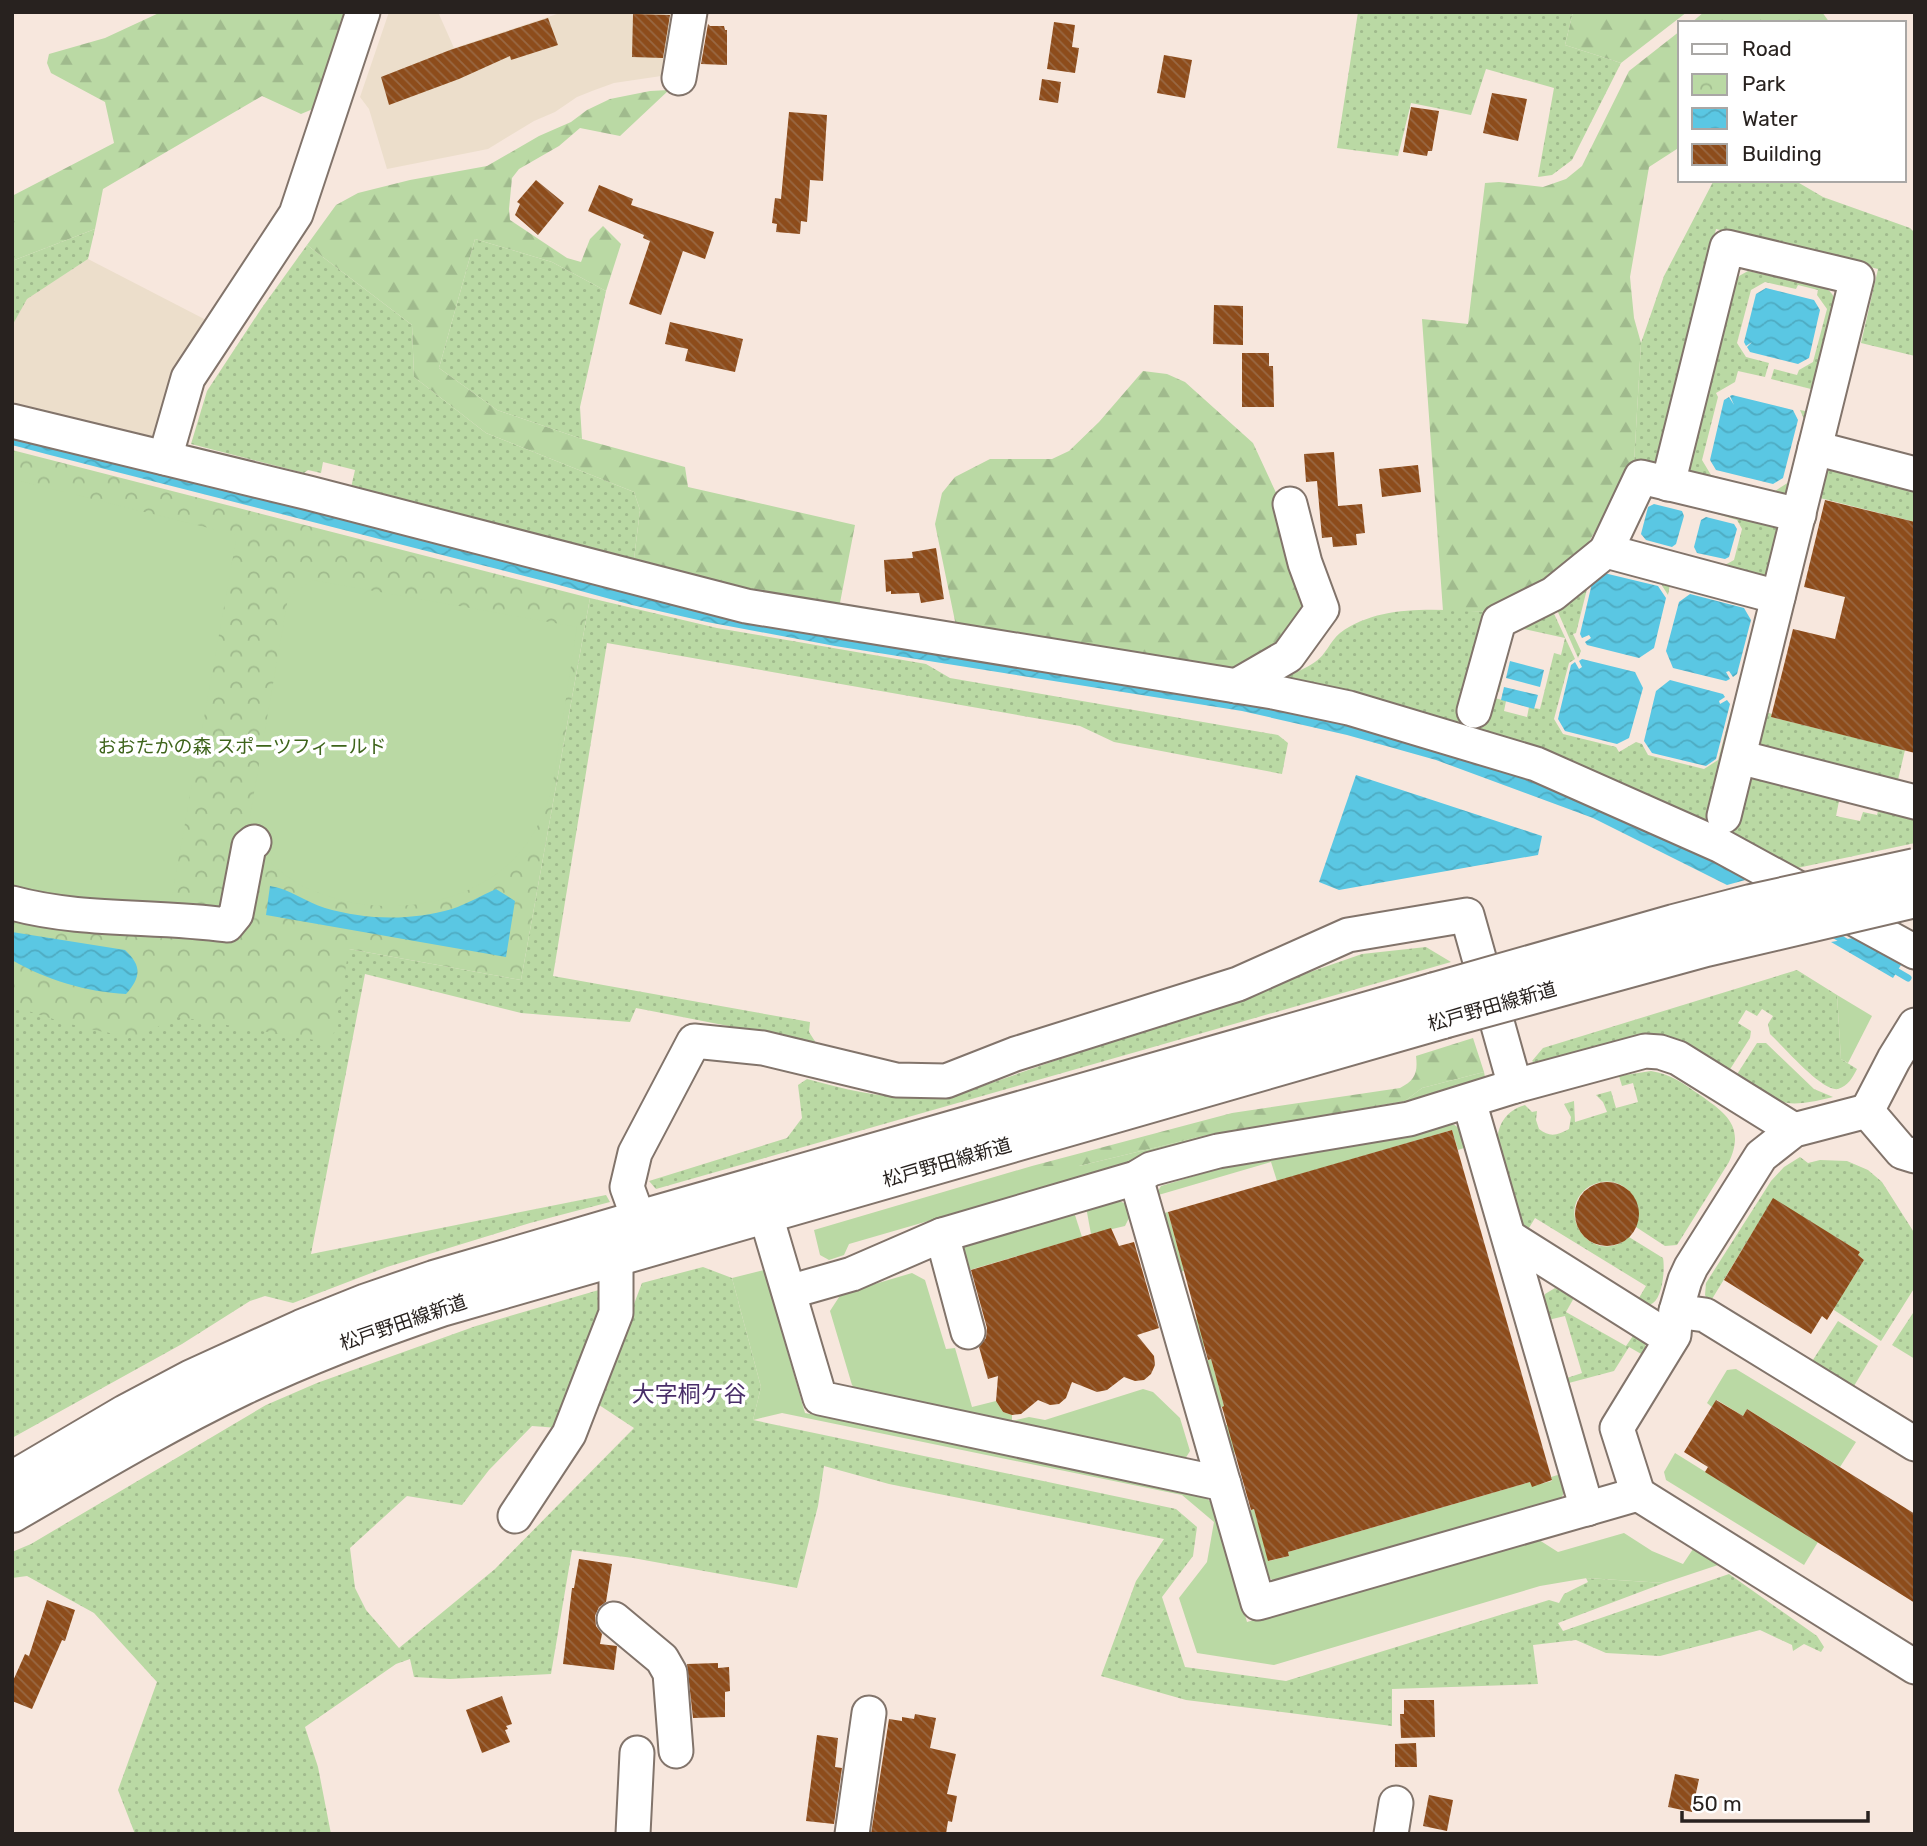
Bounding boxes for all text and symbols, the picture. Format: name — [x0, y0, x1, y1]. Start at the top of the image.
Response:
legend — [1678, 21, 1906, 182]
text: Road — [1742, 36, 1792, 61]
text: Park — [1742, 71, 1786, 96]
text: Water — [1742, 106, 1798, 131]
text: Building — [1742, 141, 1822, 166]
park label: おおたかの森 スポーツフィールド — [98, 735, 386, 758]
street label: 松戸野田線新道 — [1425, 977, 1559, 1036]
street label: 松戸野田線新道 — [880, 1133, 1014, 1192]
street label: 松戸野田線新道 — [337, 1290, 470, 1355]
district label: 大字桐ケ谷 — [632, 1380, 747, 1408]
scale bar — [1682, 1780, 1868, 1824]
text: 50 m — [1692, 1791, 1742, 1816]

